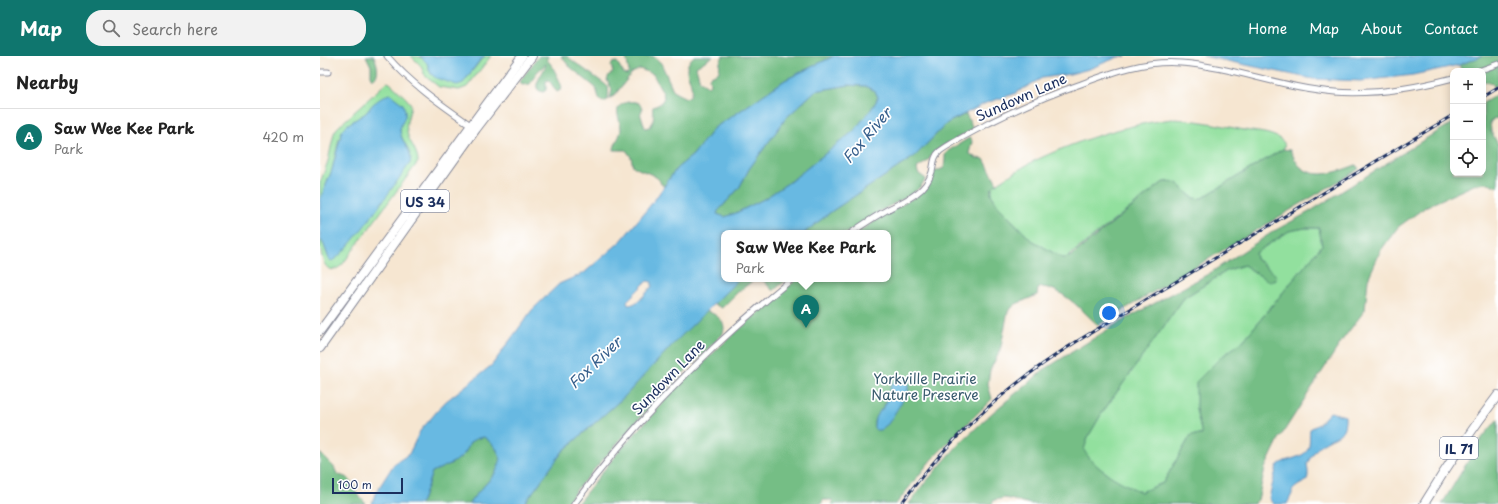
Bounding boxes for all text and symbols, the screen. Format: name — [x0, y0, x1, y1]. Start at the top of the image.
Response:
search box — [86, 10, 366, 46]
text: Map — [20, 14, 62, 42]
icon: search — [100, 17, 122, 39]
text: Search here — [132, 17, 218, 40]
text: Home — [1248, 18, 1287, 39]
text: Map — [1309, 18, 1339, 39]
text: About — [1361, 18, 1402, 39]
text: Contact — [1424, 18, 1478, 39]
street label: Sundown Lane — [972, 67, 1070, 127]
map controls — [1450, 68, 1486, 176]
button: + — [1450, 68, 1486, 104]
text: Nearby — [16, 69, 78, 95]
water label: Fox River — [836, 101, 898, 168]
button: − — [1450, 104, 1486, 140]
text: Saw Wee Kee Park — [54, 116, 195, 139]
text: A — [24, 127, 34, 146]
text: 420 m — [262, 127, 304, 146]
text: Park — [54, 139, 83, 158]
button: locate — [1450, 140, 1486, 176]
road number: US 34 — [401, 190, 449, 212]
popup — [721, 230, 891, 282]
text: Saw Wee Kee Park — [736, 235, 876, 258]
text: Park — [736, 258, 765, 277]
pin: A — [793, 295, 819, 328]
your location — [1099, 303, 1119, 323]
water label: Fox River — [562, 329, 627, 393]
street label: Sundown Lane — [626, 334, 710, 420]
park label: Yorkville Prairie Nature Preserve — [871, 368, 979, 405]
road number: IL 71 — [1440, 437, 1478, 459]
scale bar — [332, 476, 403, 495]
text: 100 m — [338, 476, 372, 493]

